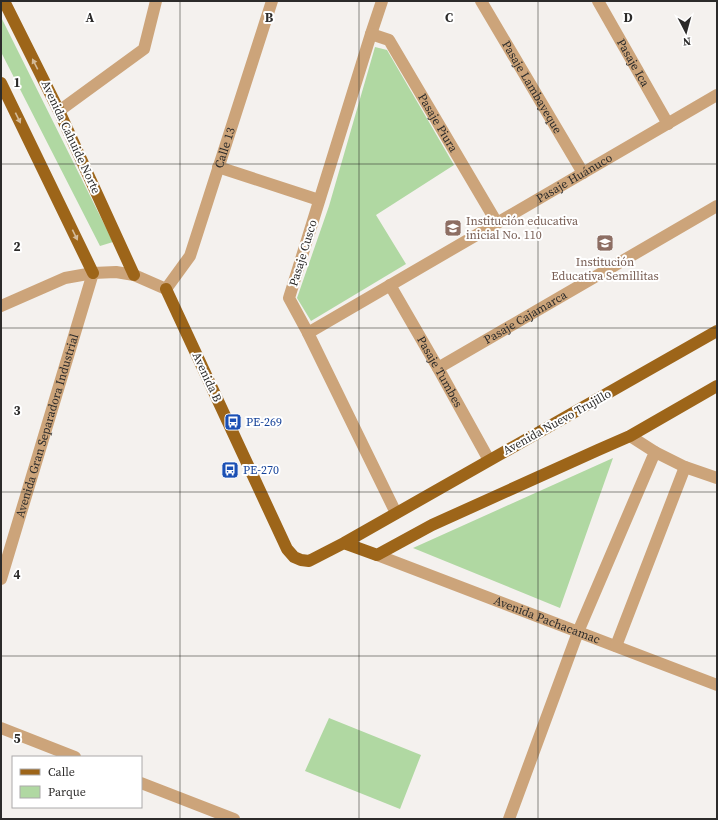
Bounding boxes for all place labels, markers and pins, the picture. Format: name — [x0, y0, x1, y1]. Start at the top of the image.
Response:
place label: Institución educativa inicial No. 110 — [466, 213, 579, 243]
school or university icon: Institución educativa inicial No. 110 — [443, 218, 463, 238]
school or university icon: Institución Educativa Semillitas — [595, 233, 615, 253]
place label: Institución Educativa Semillitas — [551, 254, 659, 284]
bus stop icon: PE-269 — [223, 412, 243, 432]
place label: PE-269 — [246, 414, 282, 430]
bus stop icon: PE-270 — [220, 460, 240, 480]
place label: PE-270 — [243, 462, 279, 478]

